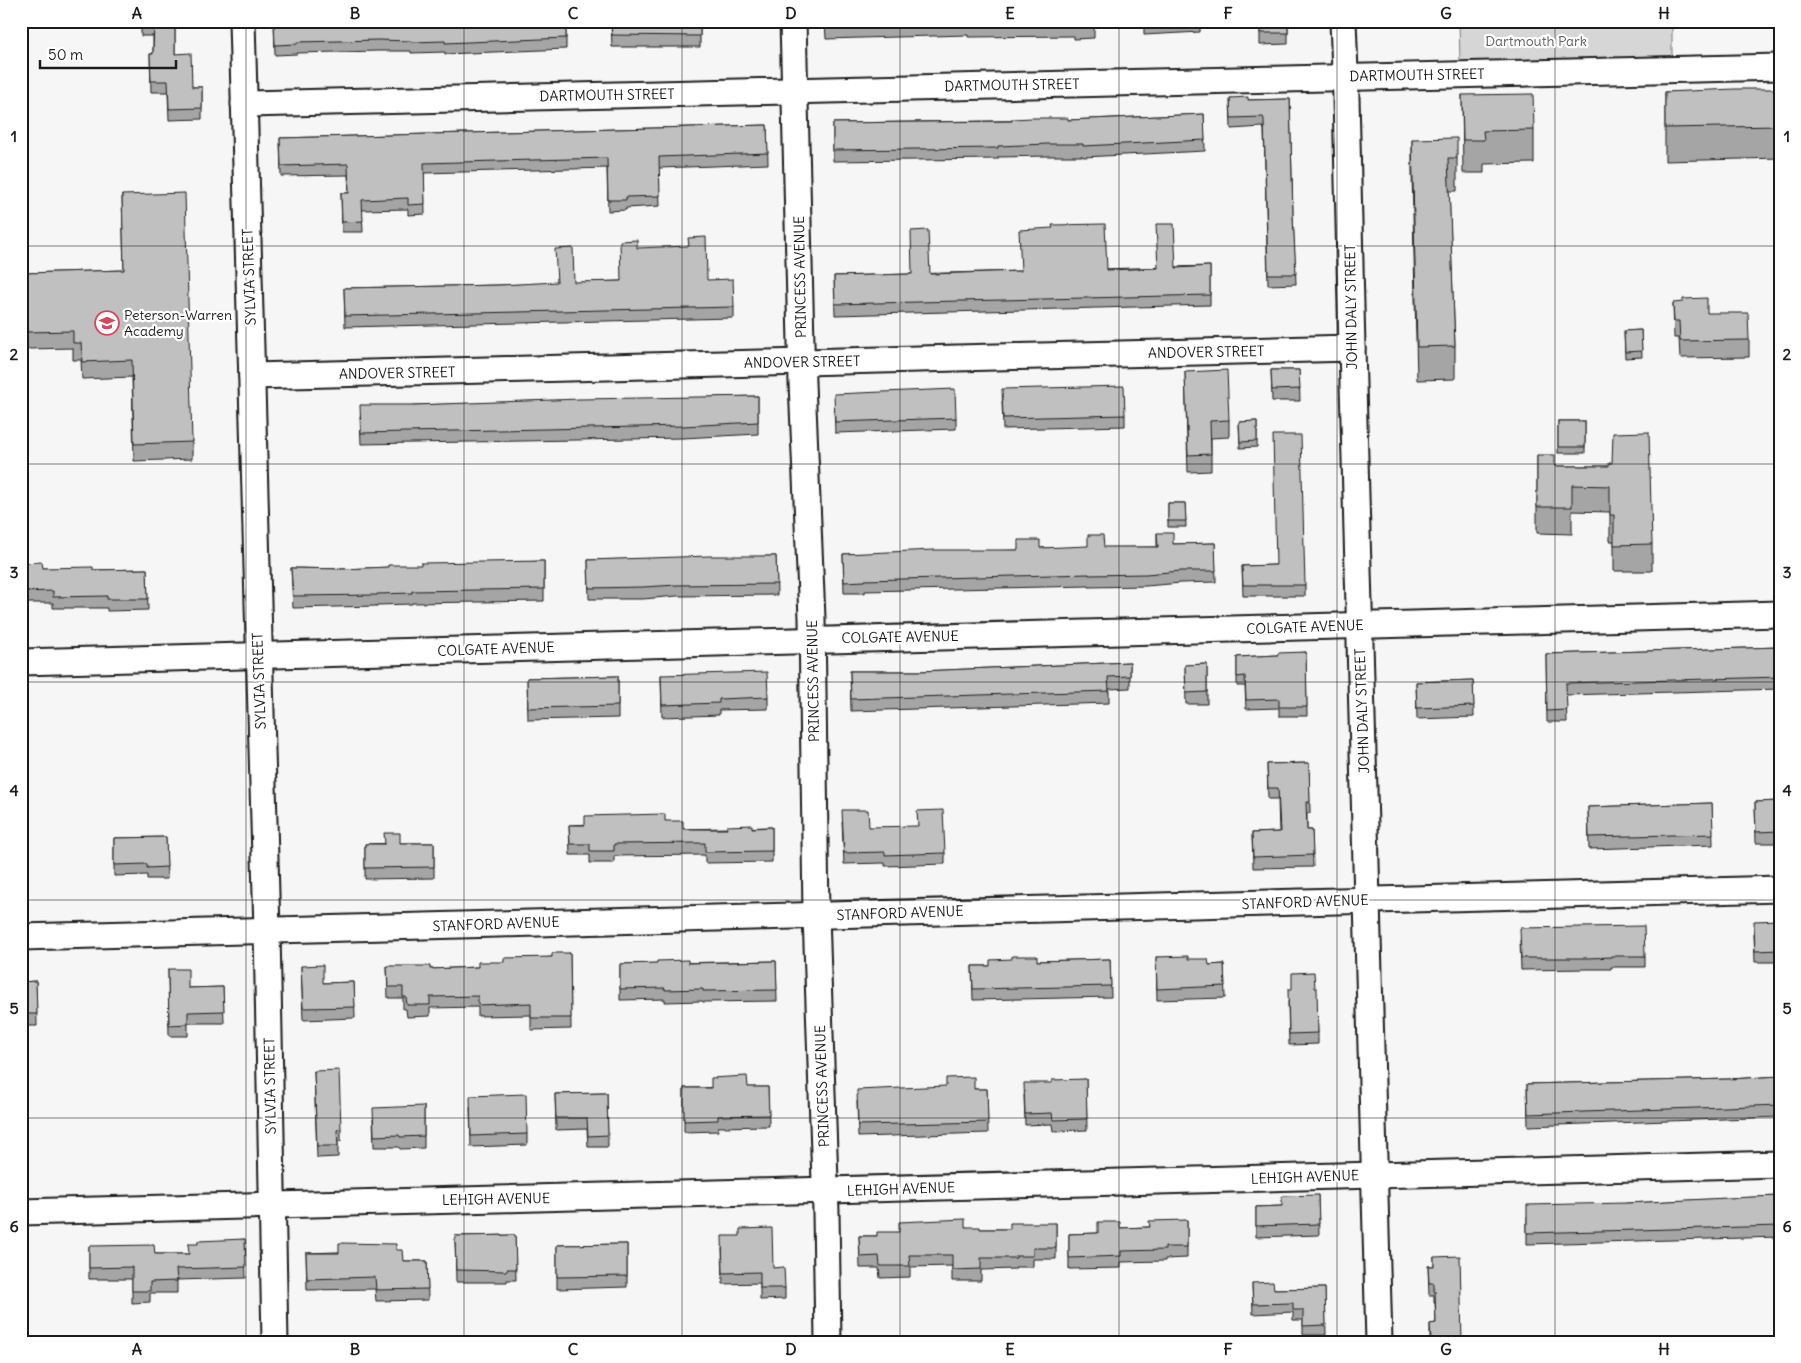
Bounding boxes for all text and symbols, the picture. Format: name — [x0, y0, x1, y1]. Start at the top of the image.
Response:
text: A — [132, 3, 142, 23]
text: B — [350, 3, 361, 23]
text: C — [568, 3, 579, 23]
text: D — [785, 3, 797, 23]
text: E — [1005, 3, 1015, 23]
text: F — [1223, 3, 1233, 23]
text: G — [1440, 3, 1452, 23]
text: H — [1658, 3, 1670, 23]
park label: Dartmouth Park — [1485, 32, 1587, 50]
scale bar — [40, 38, 176, 70]
text: 50 m — [48, 45, 83, 64]
street label: DARTMOUTH STREET — [1349, 65, 1485, 85]
street label: DARTMOUTH STREET — [944, 75, 1080, 95]
street label: DARTMOUTH STREET — [539, 85, 675, 105]
text: 1 — [11, 126, 17, 146]
text: 1 — [1784, 126, 1790, 146]
street label: PRINCESS AVENUE — [790, 216, 810, 338]
street label: SYLVIA STREET — [238, 228, 260, 326]
street label: JOHN DALY STREET — [1341, 244, 1361, 370]
place label: Peterson-Warren Academy — [124, 306, 232, 340]
school or university icon: Peterson-Warren Academy — [94, 310, 120, 336]
street label: ANDOVER STREET — [1148, 342, 1264, 362]
text: 2 — [10, 344, 19, 364]
text: 2 — [1783, 344, 1792, 364]
street label: ANDOVER STREET — [744, 352, 860, 372]
street label: ANDOVER STREET — [339, 363, 455, 383]
text: 3 — [9, 562, 19, 582]
text: 3 — [1782, 562, 1792, 582]
street label: COLGATE AVENUE — [1246, 616, 1364, 638]
street label: PRINCESS AVENUE — [803, 620, 823, 742]
street label: COLGATE AVENUE — [841, 627, 959, 647]
street label: SYLVIA STREET — [248, 632, 270, 730]
street label: COLGATE AVENUE — [437, 638, 555, 660]
street label: JOHN DALY STREET — [1351, 648, 1373, 774]
text: 4 — [9, 780, 19, 800]
text: 4 — [1782, 780, 1792, 800]
street label: STANFORD AVENUE — [1241, 891, 1369, 913]
street label: STANFORD AVENUE — [836, 902, 964, 924]
street label: STANFORD AVENUE — [432, 913, 560, 935]
text: 5 — [9, 998, 19, 1018]
text: 5 — [1782, 998, 1792, 1018]
street label: PRINCESS AVENUE — [811, 1025, 833, 1147]
street label: SYLVIA STREET — [260, 1037, 280, 1135]
street label: LEHIGH AVENUE — [1251, 1166, 1359, 1188]
street label: LEHIGH AVENUE — [847, 1178, 955, 1200]
street label: LEHIGH AVENUE — [442, 1189, 550, 1209]
text: 6 — [9, 1216, 19, 1236]
text: 6 — [1782, 1216, 1792, 1236]
text: A — [132, 1339, 142, 1359]
text: B — [350, 1339, 361, 1359]
text: C — [568, 1339, 579, 1359]
text: D — [785, 1339, 797, 1359]
text: E — [1005, 1339, 1015, 1359]
text: F — [1223, 1339, 1233, 1359]
text: G — [1440, 1339, 1452, 1359]
text: H — [1658, 1339, 1670, 1359]

